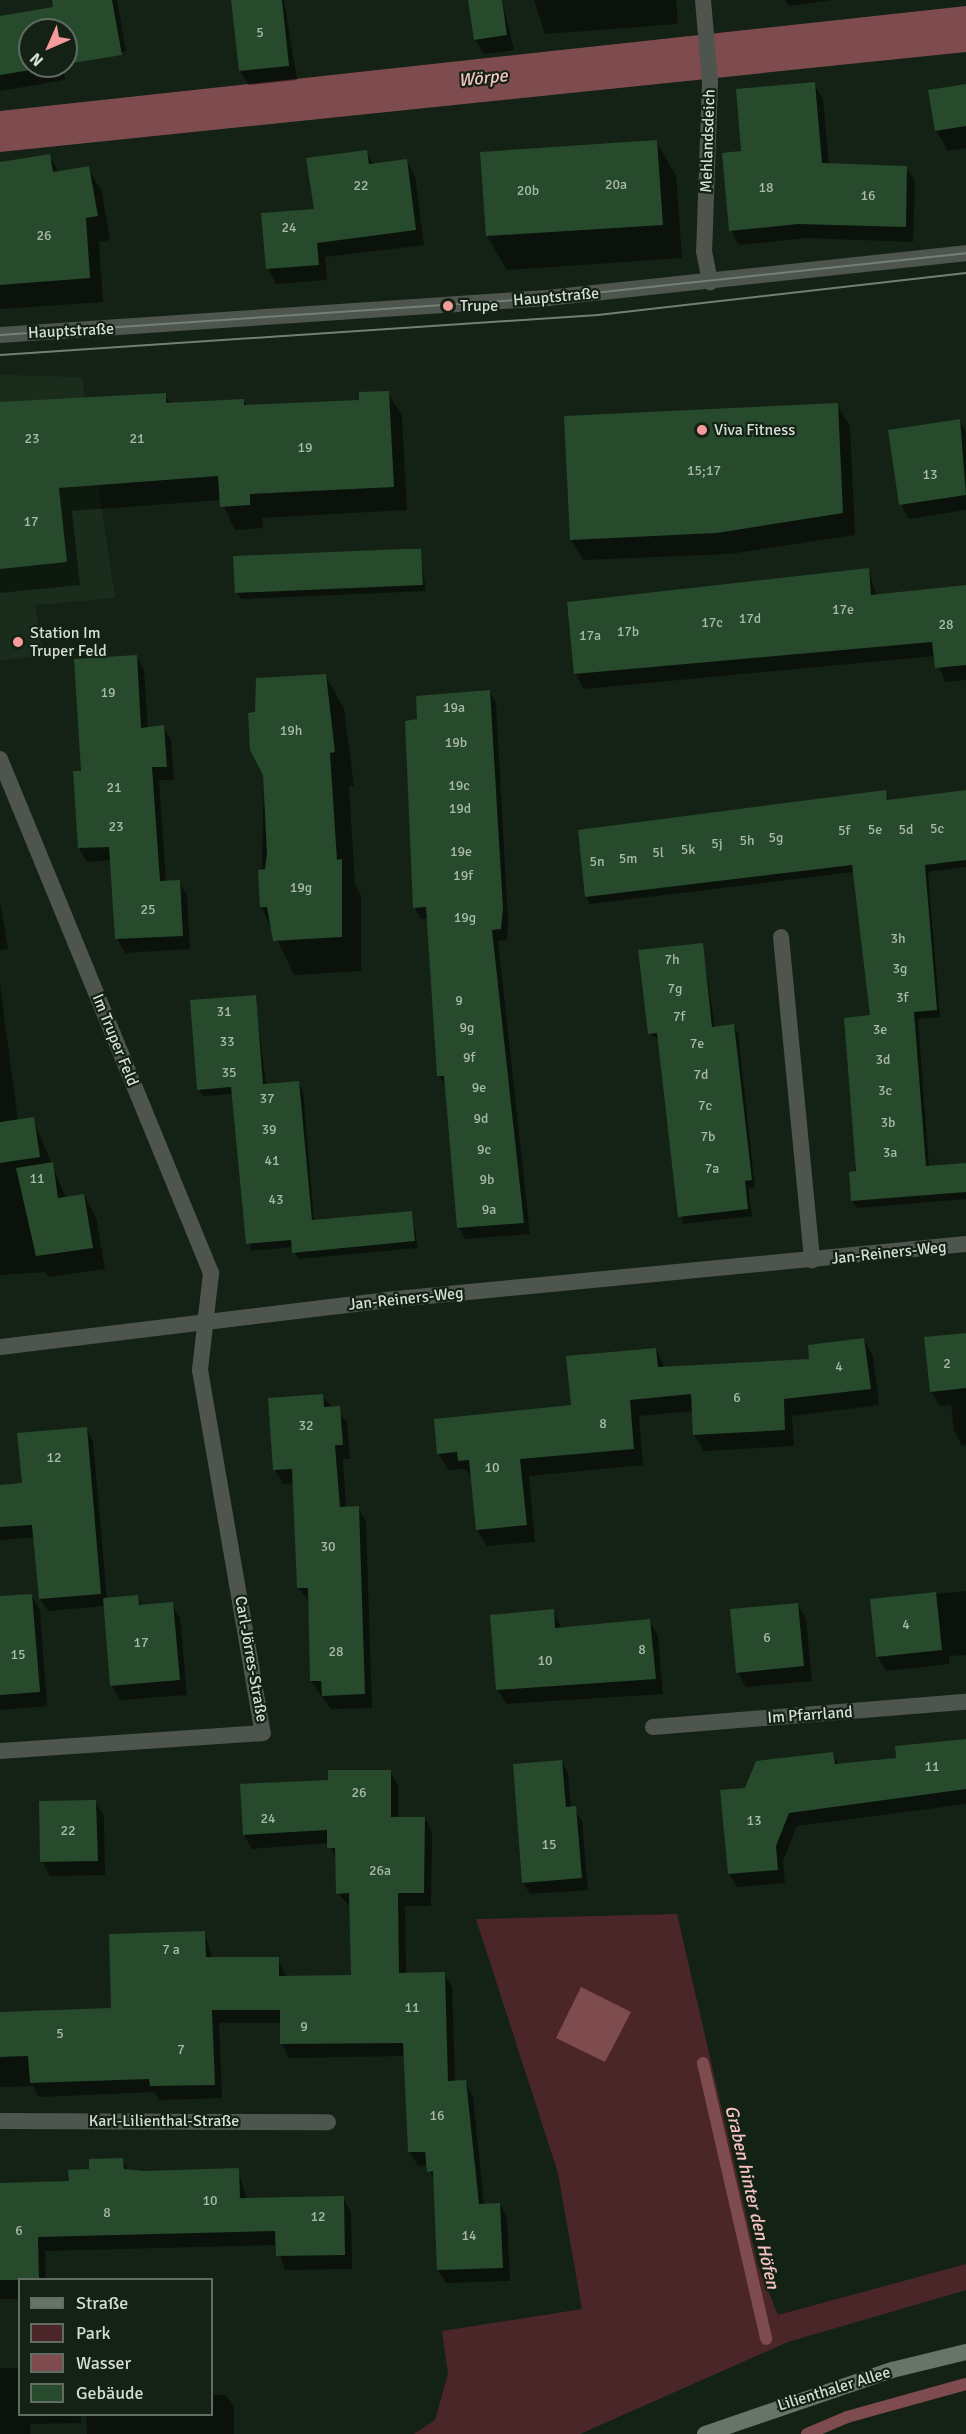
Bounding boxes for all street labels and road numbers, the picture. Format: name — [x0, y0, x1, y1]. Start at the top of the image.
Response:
street label: Mehlandsdeich — [697, 89, 719, 193]
street label: Hauptstraße — [512, 284, 600, 310]
street label: Hauptstraße — [27, 319, 115, 343]
street label: Im Truper Feld — [88, 991, 142, 1089]
street label: Jan-Reiners-Weg — [831, 1237, 947, 1269]
street label: Jan-Reiners-Weg — [348, 1283, 464, 1315]
street label: Carl-Jörres-Straße — [230, 1595, 272, 1723]
street label: Im Pfarrland — [767, 1702, 853, 1728]
street label: Karl-Lilienthal-Straße — [89, 2111, 239, 2131]
street label: Lilienthaler Allee — [775, 2363, 893, 2415]

